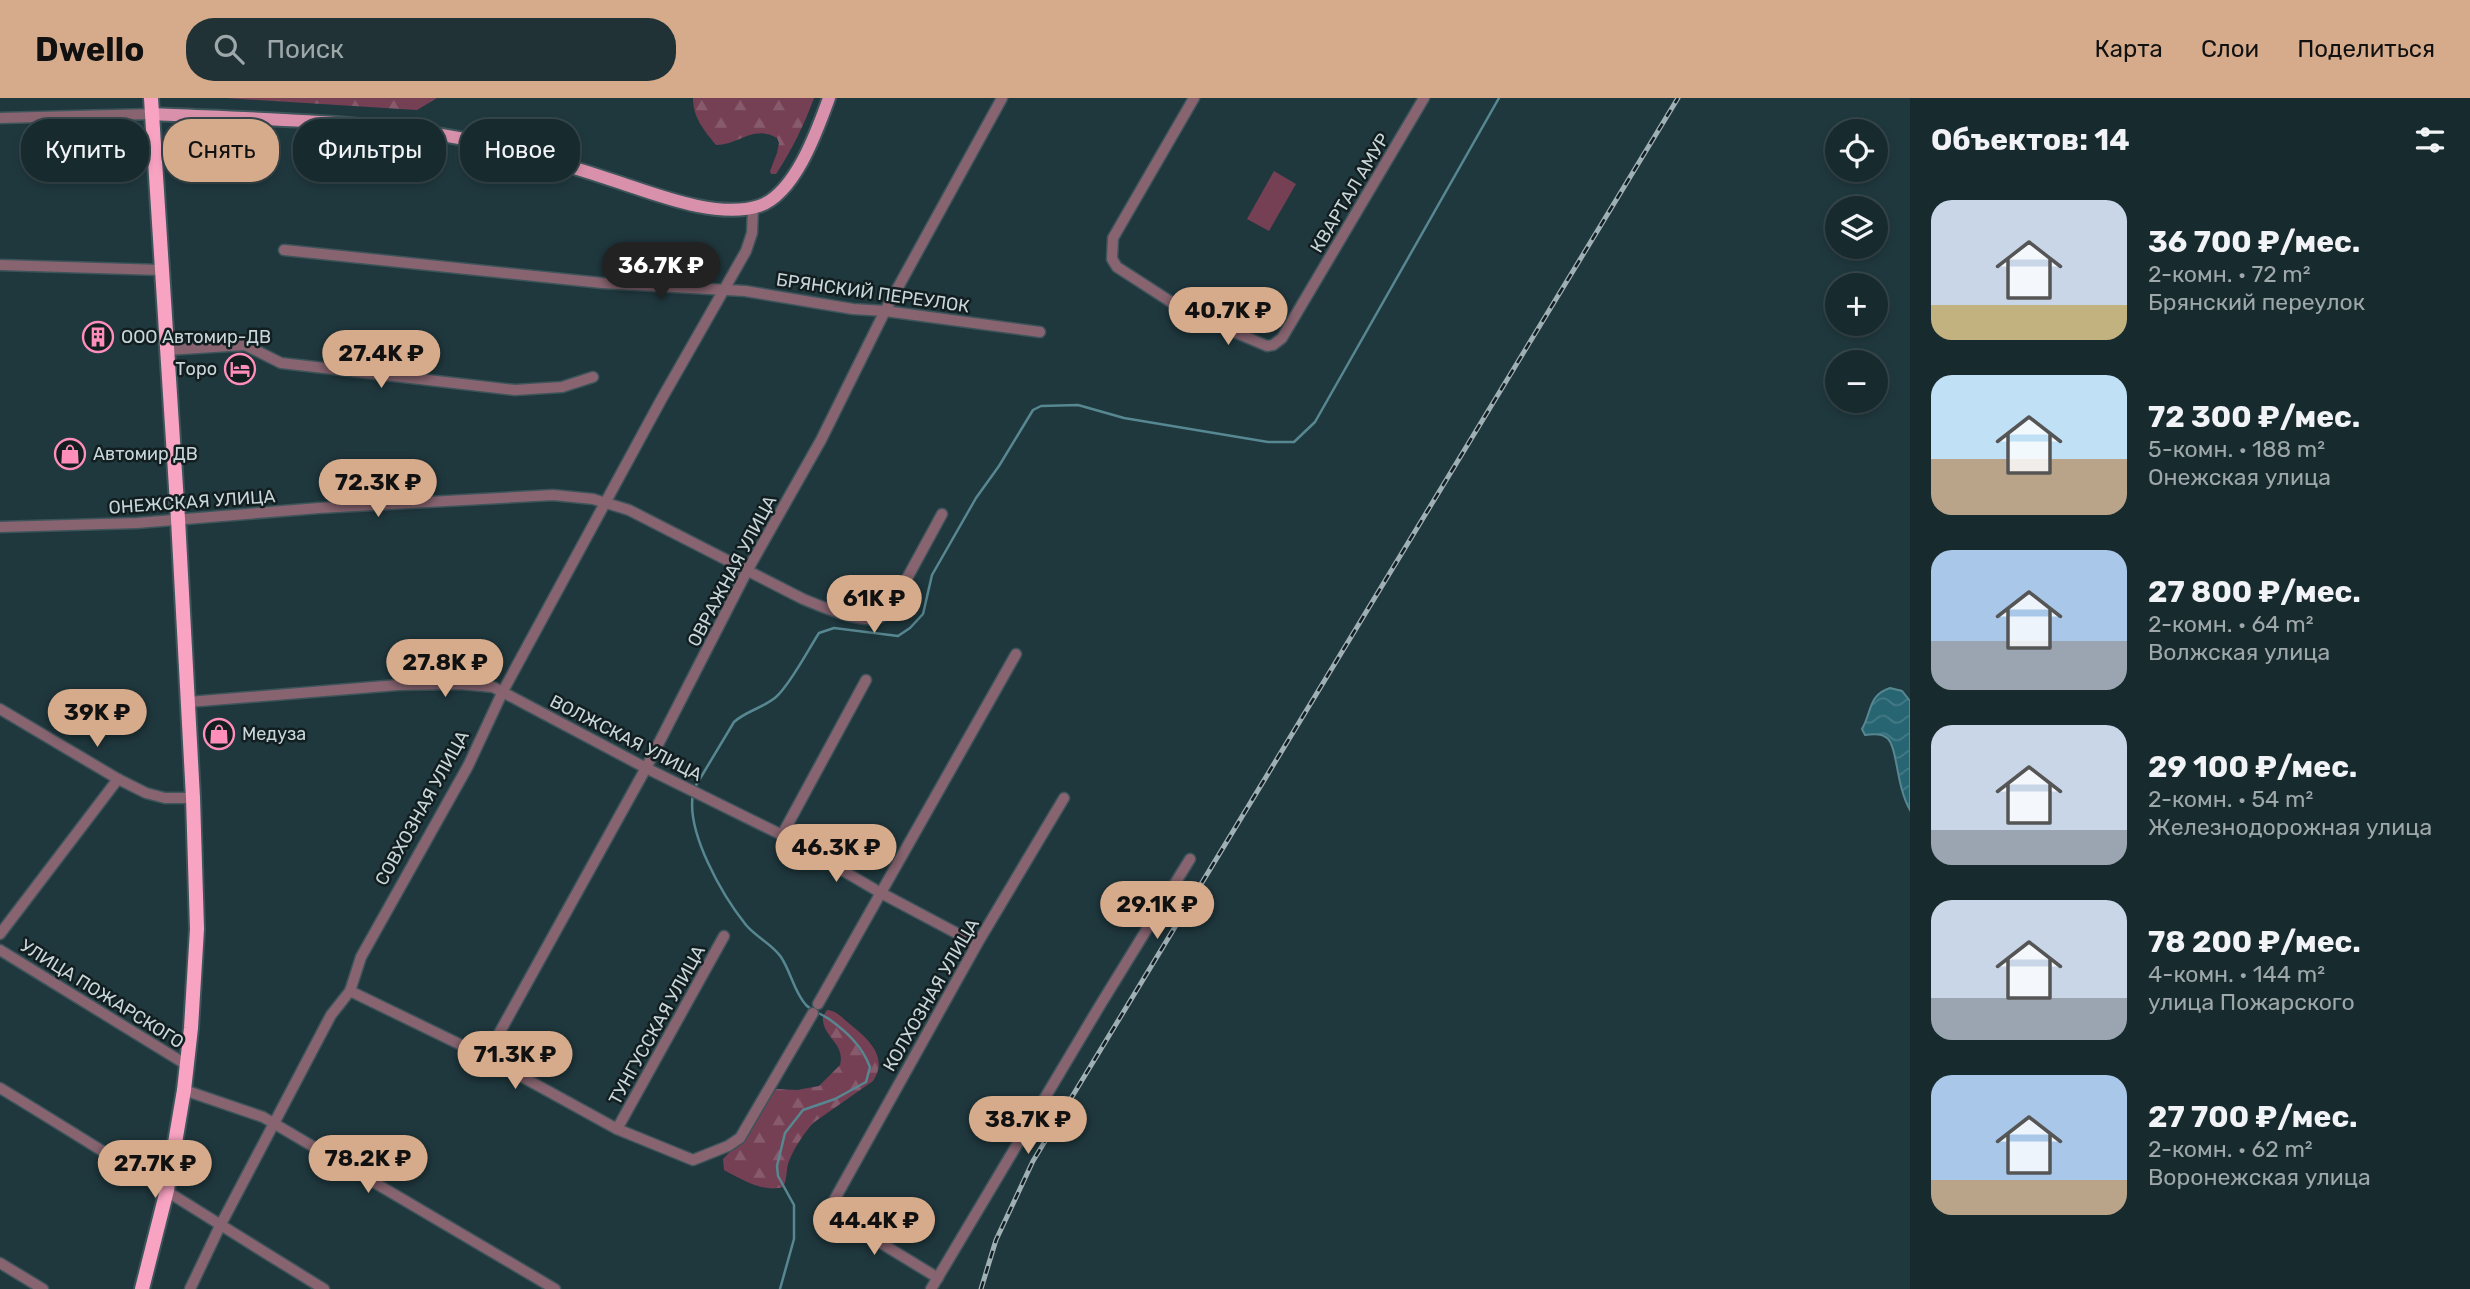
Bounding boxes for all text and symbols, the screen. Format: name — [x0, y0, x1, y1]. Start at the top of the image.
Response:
search box — [186, 18, 676, 81]
text: Dwello — [35, 30, 144, 69]
icon: search — [210, 30, 248, 68]
text: Поиск — [266, 34, 344, 65]
text: Карта — [2094, 35, 2163, 63]
text: Слои — [2201, 35, 2259, 63]
text: Поделиться — [2297, 35, 2435, 63]
chip: Купить — [21, 119, 149, 182]
chip: Снять — [163, 119, 279, 182]
chip: Фильтры — [293, 119, 446, 182]
chip: Новое — [460, 119, 580, 182]
map controls — [1825, 119, 1888, 413]
button: locate — [1825, 119, 1888, 182]
icon: filters — [2411, 121, 2449, 159]
text: Объектов: 14 — [1931, 122, 2130, 158]
street label: КВАРТАЛ АМУР — [1306, 129, 1394, 257]
button: layers — [1825, 196, 1888, 259]
text: 36 700 ₽/мес. — [2148, 224, 2360, 260]
icon: home — [1987, 228, 2071, 312]
pin: 36.7K ₽ — [596, 242, 726, 302]
text: 36.7K ₽ — [618, 251, 704, 279]
text: 2-комн. · 72 m² — [2148, 260, 2311, 288]
street label: БРЯНСКИЙ ПЕРЕУЛОК — [775, 269, 971, 317]
button: + — [1825, 273, 1888, 336]
pin: 40.7K ₽ — [1163, 288, 1293, 347]
text: Брянский переулок — [2148, 288, 2365, 316]
text: 40.7K ₽ — [1185, 296, 1271, 324]
building icon: ООО Автомир-ДВ — [81, 320, 115, 354]
place label: ООО Автомир-ДВ — [121, 326, 271, 348]
pin: 27.4K ₽ — [316, 330, 446, 390]
text: 27.4K ₽ — [338, 339, 424, 367]
button: − — [1825, 350, 1888, 413]
hotel icon: Торо — [223, 352, 257, 386]
place label: Торо — [175, 358, 217, 380]
text: 72 300 ₽/мес. — [2148, 399, 2360, 435]
icon: home — [1987, 403, 2071, 487]
text: 5-комн. · 188 m² — [2148, 435, 2325, 463]
shop icon: Автомир ДВ — [53, 437, 87, 471]
place label: Автомир ДВ — [93, 443, 198, 465]
pin: 72.3K ₽ — [313, 460, 443, 519]
text: Онежская улица — [2148, 463, 2331, 491]
text: 72.3K ₽ — [335, 468, 421, 496]
street label: ОНЕЖСКАЯ УЛИЦА — [108, 485, 276, 519]
street label: ОВРАЖНАЯ УЛИЦА — [683, 492, 781, 650]
text: 27 800 ₽/мес. — [2148, 574, 2361, 610]
pin: 61K ₽ — [825, 575, 923, 635]
icon: home — [1987, 578, 2071, 662]
text: 61K ₽ — [843, 584, 905, 612]
text: 2-комн. · 64 m² — [2148, 610, 2314, 638]
text: Волжская улица — [2148, 638, 2330, 666]
pin: 27.8K ₽ — [380, 640, 510, 699]
text: 27.8K ₽ — [402, 648, 488, 676]
pin: 39K ₽ — [48, 690, 146, 749]
street label: ВОЛЖСКАЯ УЛИЦА — [546, 690, 706, 786]
text: 39K ₽ — [64, 698, 130, 726]
shop icon: Медуза — [202, 717, 236, 751]
place label: Медуза — [242, 723, 306, 745]
street label: СОВХОЗНАЯ УЛИЦА — [370, 727, 474, 889]
text: 29 100 ₽/мес. — [2148, 749, 2357, 785]
icon: home — [1987, 753, 2071, 837]
text: 2-комн. · 54 m² — [2148, 785, 2313, 813]
text: Железнодорожная улица — [2148, 813, 2432, 841]
pin: 46.3K ₽ — [771, 824, 901, 884]
text: 46.3K ₽ — [792, 833, 881, 861]
pin: 29.1K ₽ — [1092, 882, 1222, 941]
text: 29.1K ₽ — [1116, 890, 1198, 918]
street label: КОЛХОЗНАЯ УЛИЦА — [878, 915, 984, 1075]
text: 78 200 ₽/мес. — [2148, 924, 2361, 960]
icon: home — [1987, 928, 2071, 1012]
street label: УЛИЦА ПОЖАРСКОГО — [16, 935, 188, 1053]
street label: ТУНГУССКАЯ УЛИЦА — [604, 941, 710, 1109]
text: 4-комн. · 144 m² — [2148, 960, 2325, 988]
text: улица Пожарского — [2148, 988, 2355, 1016]
pin: 71.3K ₽ — [450, 1032, 580, 1091]
text: 71.3K ₽ — [474, 1040, 556, 1068]
pin: 38.7K ₽ — [963, 1096, 1093, 1156]
text: 27 700 ₽/мес. — [2148, 1099, 2358, 1135]
icon: home — [1987, 1103, 2071, 1187]
text: 38.7K ₽ — [985, 1105, 1071, 1133]
text: 2-комн. · 62 m² — [2148, 1135, 2313, 1163]
pin: 78.2K ₽ — [303, 1136, 433, 1195]
pin: 27.7K ₽ — [90, 1140, 220, 1200]
text: 78.2K ₽ — [325, 1144, 411, 1172]
text: 27.7K ₽ — [114, 1149, 196, 1177]
text: Воронежская улица — [2148, 1163, 2371, 1191]
pin: 44.4K ₽ — [809, 1198, 939, 1257]
text: 44.4K ₽ — [829, 1206, 919, 1234]

